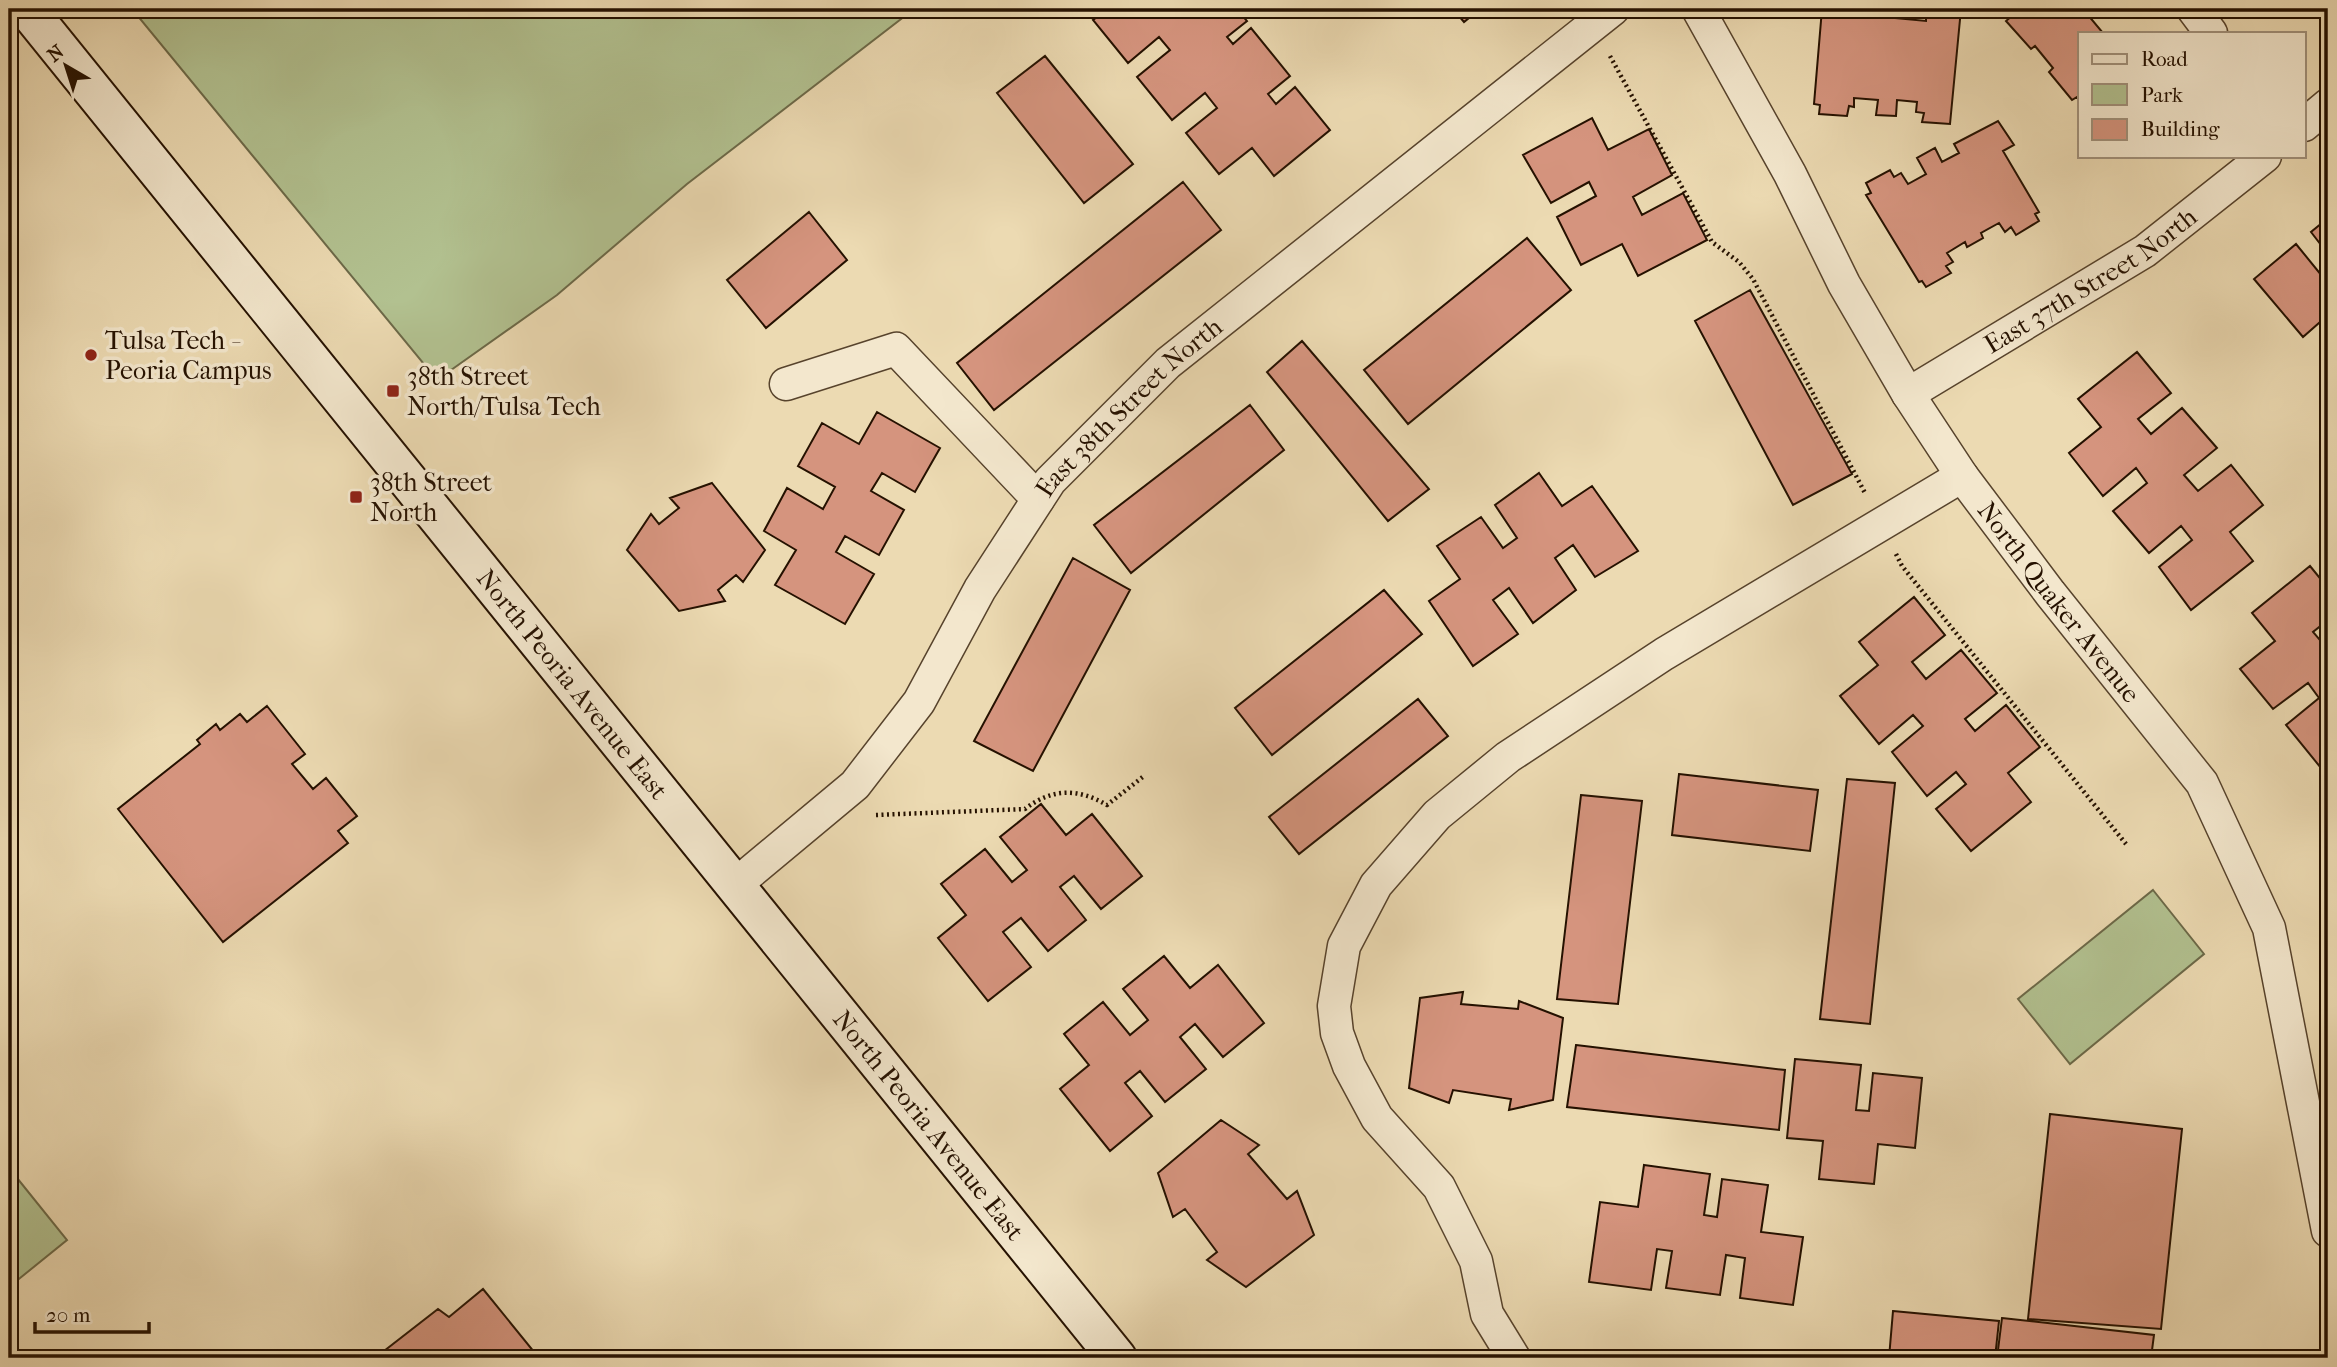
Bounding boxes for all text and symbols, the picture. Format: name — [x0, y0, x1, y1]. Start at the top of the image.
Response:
north arrow — [32, 32, 102, 102]
legend — [2078, 32, 2306, 158]
text: N — [43, 40, 69, 67]
text: Road — [2141, 47, 2188, 71]
text: Park — [2141, 83, 2183, 107]
text: Building — [2141, 117, 2220, 141]
street label: East 37th Street North — [1979, 201, 2203, 360]
street label: East 38th Street North — [1029, 311, 1229, 503]
place label: Tulsa Tech - Peoria Campus — [105, 325, 272, 386]
marker: Tulsa Tech - Peoria Campus — [83, 347, 99, 363]
place label: 38th Street North/Tulsa Tech — [407, 361, 601, 422]
marker: 38th Street North/Tulsa Tech — [385, 383, 401, 399]
place label: 38th Street North — [370, 467, 493, 528]
marker: 38th Street North — [348, 489, 364, 505]
street label: North Quaker Avenue — [1971, 496, 2147, 709]
street label: North Peoria Avenue East — [470, 563, 675, 806]
street label: North Peoria Avenue East — [826, 1004, 1031, 1247]
scale bar — [35, 1290, 149, 1334]
text: 20 m — [46, 1303, 91, 1327]

